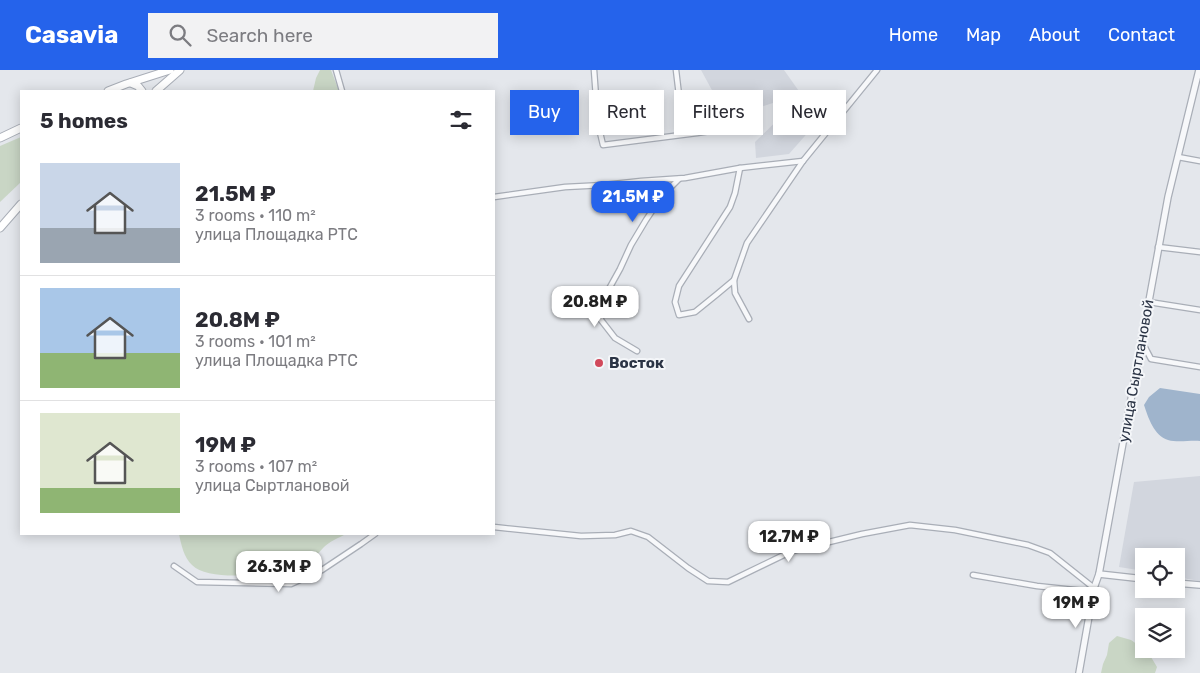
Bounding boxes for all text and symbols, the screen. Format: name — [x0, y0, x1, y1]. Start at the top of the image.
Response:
search box — [148, 13, 498, 58]
text: Casavia — [25, 21, 118, 49]
icon: search — [166, 21, 194, 49]
text: Search here — [206, 24, 313, 47]
text: Home — [889, 24, 938, 46]
text: Map — [966, 24, 1001, 46]
text: About — [1029, 24, 1080, 46]
text: Contact — [1108, 24, 1175, 46]
chip: Buy — [510, 90, 579, 135]
chip: Rent — [589, 90, 664, 135]
chip: Filters — [674, 90, 763, 135]
chip: New — [773, 90, 846, 135]
icon: filters — [447, 106, 475, 134]
text: 5 homes — [40, 108, 128, 133]
pin: 21.5M ₽ — [587, 180, 679, 223]
text: 21.5M ₽ — [195, 181, 276, 206]
icon: home — [80, 183, 140, 243]
text: 21.5M ₽ — [602, 187, 664, 206]
text: 3 rooms · 110 m² — [195, 206, 316, 225]
text: улица Площадка РТС — [195, 225, 358, 244]
pin: 20.8M ₽ — [549, 286, 641, 328]
text: 20.8M ₽ — [563, 292, 627, 311]
street label: улица Сыртлановой — [1115, 298, 1157, 444]
text: 20.8M ₽ — [195, 307, 280, 332]
icon: home — [80, 308, 140, 368]
text: 3 rooms · 101 m² — [195, 332, 316, 351]
text: улица Площадка РТС — [195, 351, 358, 370]
place label: Восток — [609, 354, 664, 372]
marker: Восток — [593, 357, 605, 369]
text: 19M ₽ — [195, 432, 256, 457]
icon: home — [80, 433, 140, 493]
text: 3 rooms · 107 m² — [195, 457, 317, 476]
text: улица Сыртлановой — [195, 476, 350, 495]
pin: 12.7M ₽ — [743, 520, 835, 563]
text: 12.7M ₽ — [759, 527, 819, 546]
map controls — [1135, 548, 1185, 658]
button: locate — [1135, 548, 1185, 598]
pin: 26.3M ₽ — [233, 550, 325, 593]
text: 26.3M ₽ — [247, 557, 311, 576]
pin: 19M ₽ — [1041, 586, 1111, 629]
text: 19M ₽ — [1053, 593, 1099, 612]
button: layers — [1135, 608, 1185, 658]

